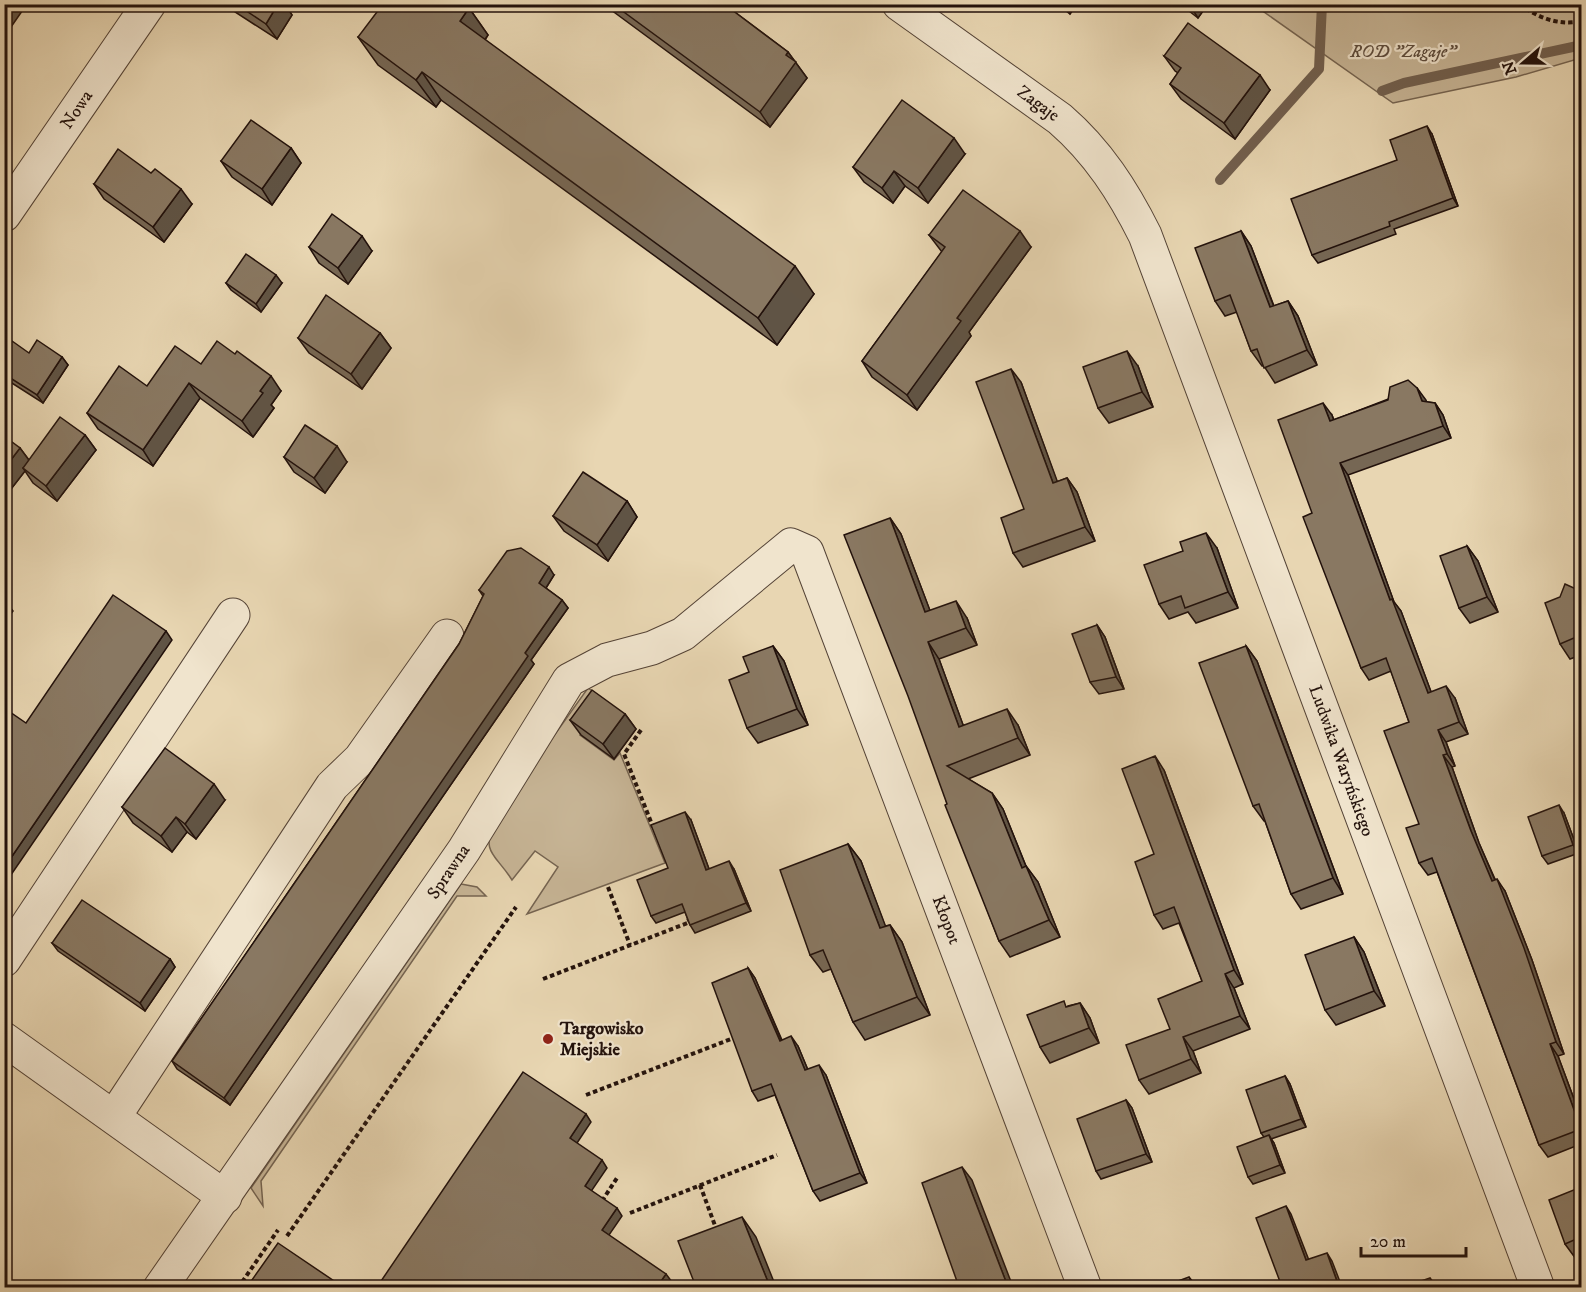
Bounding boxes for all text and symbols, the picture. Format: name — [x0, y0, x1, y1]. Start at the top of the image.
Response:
north arrow — [1493, 33, 1553, 93]
park label: ROD "Zagaje" — [1349, 41, 1459, 63]
text: N — [1498, 58, 1521, 77]
street label: Zagaje — [1012, 81, 1064, 127]
street label: Nowa — [56, 86, 98, 134]
street label: Ludwika Waryńskiego — [1303, 682, 1379, 840]
street label: Sprawna — [423, 840, 475, 904]
street label: Kłopot — [927, 893, 965, 948]
place label: Targowisko Miejskie — [559, 1018, 644, 1061]
marker: Targowisko Miejskie — [541, 1032, 555, 1046]
scale bar — [1361, 1220, 1466, 1258]
text: 20 m — [1370, 1231, 1406, 1253]

